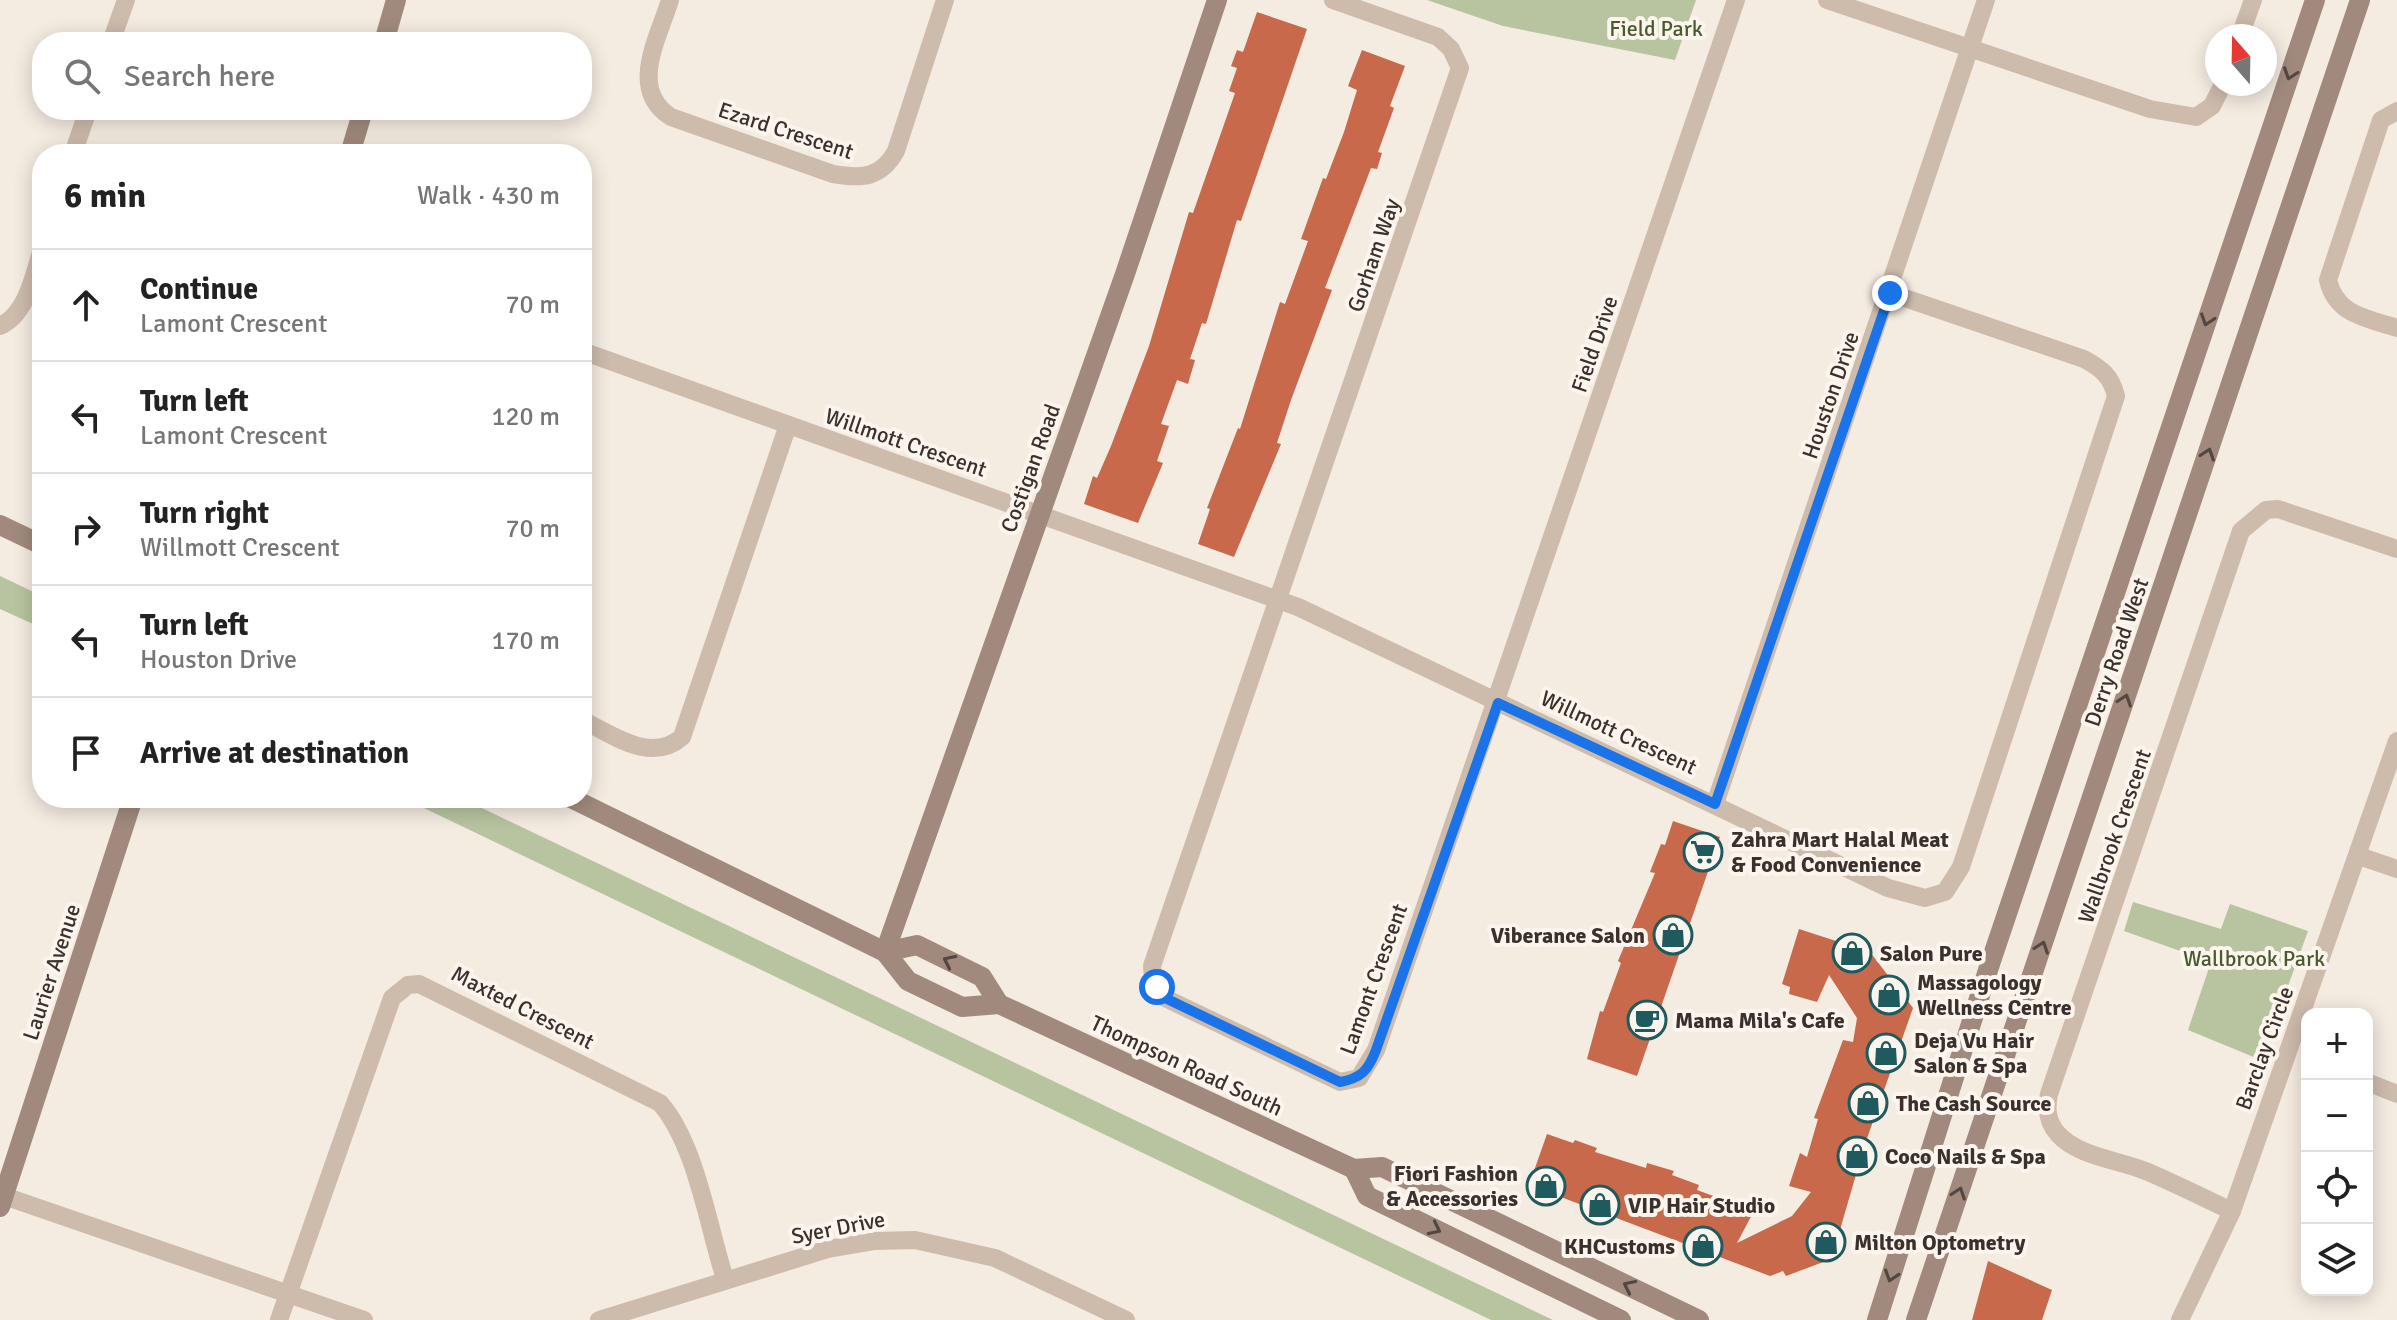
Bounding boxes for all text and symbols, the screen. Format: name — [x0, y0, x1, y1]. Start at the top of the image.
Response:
park label: Field Park — [1609, 15, 1703, 42]
north arrow — [2205, 24, 2277, 96]
search box — [32, 32, 592, 120]
icon: search — [60, 54, 104, 98]
text: Search here — [124, 58, 275, 95]
one-way arrow — [2284, 66, 2300, 80]
street label: Ezard Crescent — [715, 96, 857, 165]
text: 6 min — [64, 175, 146, 217]
text: Walk · 430 m — [417, 180, 560, 212]
street label: Gorham Way — [1341, 194, 1406, 315]
text: Continue — [140, 271, 258, 308]
route end — [1872, 275, 1908, 311]
icon: ahead — [64, 283, 108, 327]
text: 70 m — [505, 289, 560, 321]
street label: Field Drive — [1565, 292, 1624, 396]
text: Lamont Crescent — [140, 308, 327, 340]
one-way arrow — [2201, 312, 2217, 326]
street label: Houston Drive — [1796, 328, 1865, 462]
text: Turn left — [140, 383, 249, 420]
icon: left — [64, 395, 108, 439]
street label: Costigan Road — [995, 400, 1066, 536]
text: 120 m — [491, 401, 560, 433]
street label: Willmott Crescent — [822, 402, 990, 483]
text: Lamont Crescent — [140, 420, 327, 452]
one-way arrow — [2198, 447, 2214, 461]
text: Turn right — [140, 495, 269, 532]
icon: right — [64, 507, 108, 551]
text: 70 m — [505, 513, 560, 545]
text: Willmott Crescent — [140, 532, 340, 564]
street label: Derry Road West — [2078, 574, 2155, 730]
text: Turn left — [140, 607, 249, 644]
icon: left — [64, 619, 108, 663]
text: 170 m — [491, 625, 560, 657]
text: Houston Drive — [140, 644, 297, 676]
street label: Willmott Crescent — [1537, 685, 1701, 781]
one-way arrow — [2115, 694, 2131, 708]
icon: arrive — [64, 731, 108, 775]
text: Arrive at destination — [140, 735, 409, 772]
street label: Wallbrook Crescent — [2072, 745, 2157, 927]
place label: Zahra Mart Halal Meat & Food Convenience — [1731, 826, 1949, 878]
supermarket icon: Zahra Mart Halal Meat & Food Convenience — [1682, 831, 1724, 873]
street label: Lamont Crescent — [1334, 900, 1413, 1058]
street label: Laurier Avenue — [17, 901, 86, 1044]
shop icon: Viberance Salon — [1652, 914, 1694, 956]
place label: Viberance Salon — [1491, 922, 1645, 949]
shop icon: Salon Pure — [1831, 932, 1873, 974]
place label: Salon Pure — [1880, 940, 1983, 967]
one-way arrow — [2033, 940, 2049, 954]
park label: Wallbrook Park — [2183, 945, 2325, 972]
one-way arrow — [943, 955, 957, 971]
street label: Maxted Crescent — [447, 960, 599, 1055]
route start — [1139, 969, 1175, 1005]
place label: Massagology Wellness Centre — [1917, 969, 2072, 1021]
shop icon: Massagology Wellness Centre — [1868, 974, 1910, 1016]
street label: Barclay Circle — [2230, 983, 2299, 1114]
cafe icon: Mama Mila's Cafe — [1626, 999, 1668, 1041]
place label: Mama Mila's Cafe — [1675, 1007, 1845, 1034]
map controls — [2301, 1008, 2373, 1296]
button: + — [2301, 1008, 2373, 1080]
street label: Thompson Road South — [1087, 1009, 1287, 1122]
place label: Deja Vu Hair Salon & Spa — [1914, 1027, 2034, 1079]
shop icon: Deja Vu Hair Salon & Spa — [1865, 1032, 1907, 1074]
button: − — [2301, 1080, 2373, 1152]
shop icon: The Cash Source — [1847, 1082, 1889, 1124]
place label: The Cash Source — [1896, 1090, 2052, 1117]
shop icon: Coco Nails & Spa — [1836, 1135, 1878, 1177]
place label: Coco Nails & Spa — [1885, 1143, 2046, 1170]
button: locate — [2301, 1152, 2373, 1224]
place label: Fiori Fashion & Accessories — [1386, 1160, 1518, 1212]
shop icon: Fiori Fashion & Accessories — [1525, 1165, 1567, 1207]
shop icon: VIP Hair Studio — [1579, 1184, 1621, 1226]
one-way arrow — [1950, 1187, 1966, 1201]
place label: VIP Hair Studio — [1628, 1192, 1775, 1219]
street label: Syer Drive — [789, 1205, 887, 1250]
one-way arrow — [1427, 1219, 1442, 1235]
shop icon: Milton Optometry — [1805, 1221, 1847, 1263]
button: layers — [2301, 1224, 2373, 1296]
shop icon: KHCustoms — [1682, 1225, 1724, 1267]
place label: Milton Optometry — [1854, 1229, 2025, 1256]
place label: KHCustoms — [1564, 1233, 1675, 1260]
one-way arrow — [1884, 1269, 1900, 1282]
one-way arrow — [1622, 1280, 1637, 1296]

